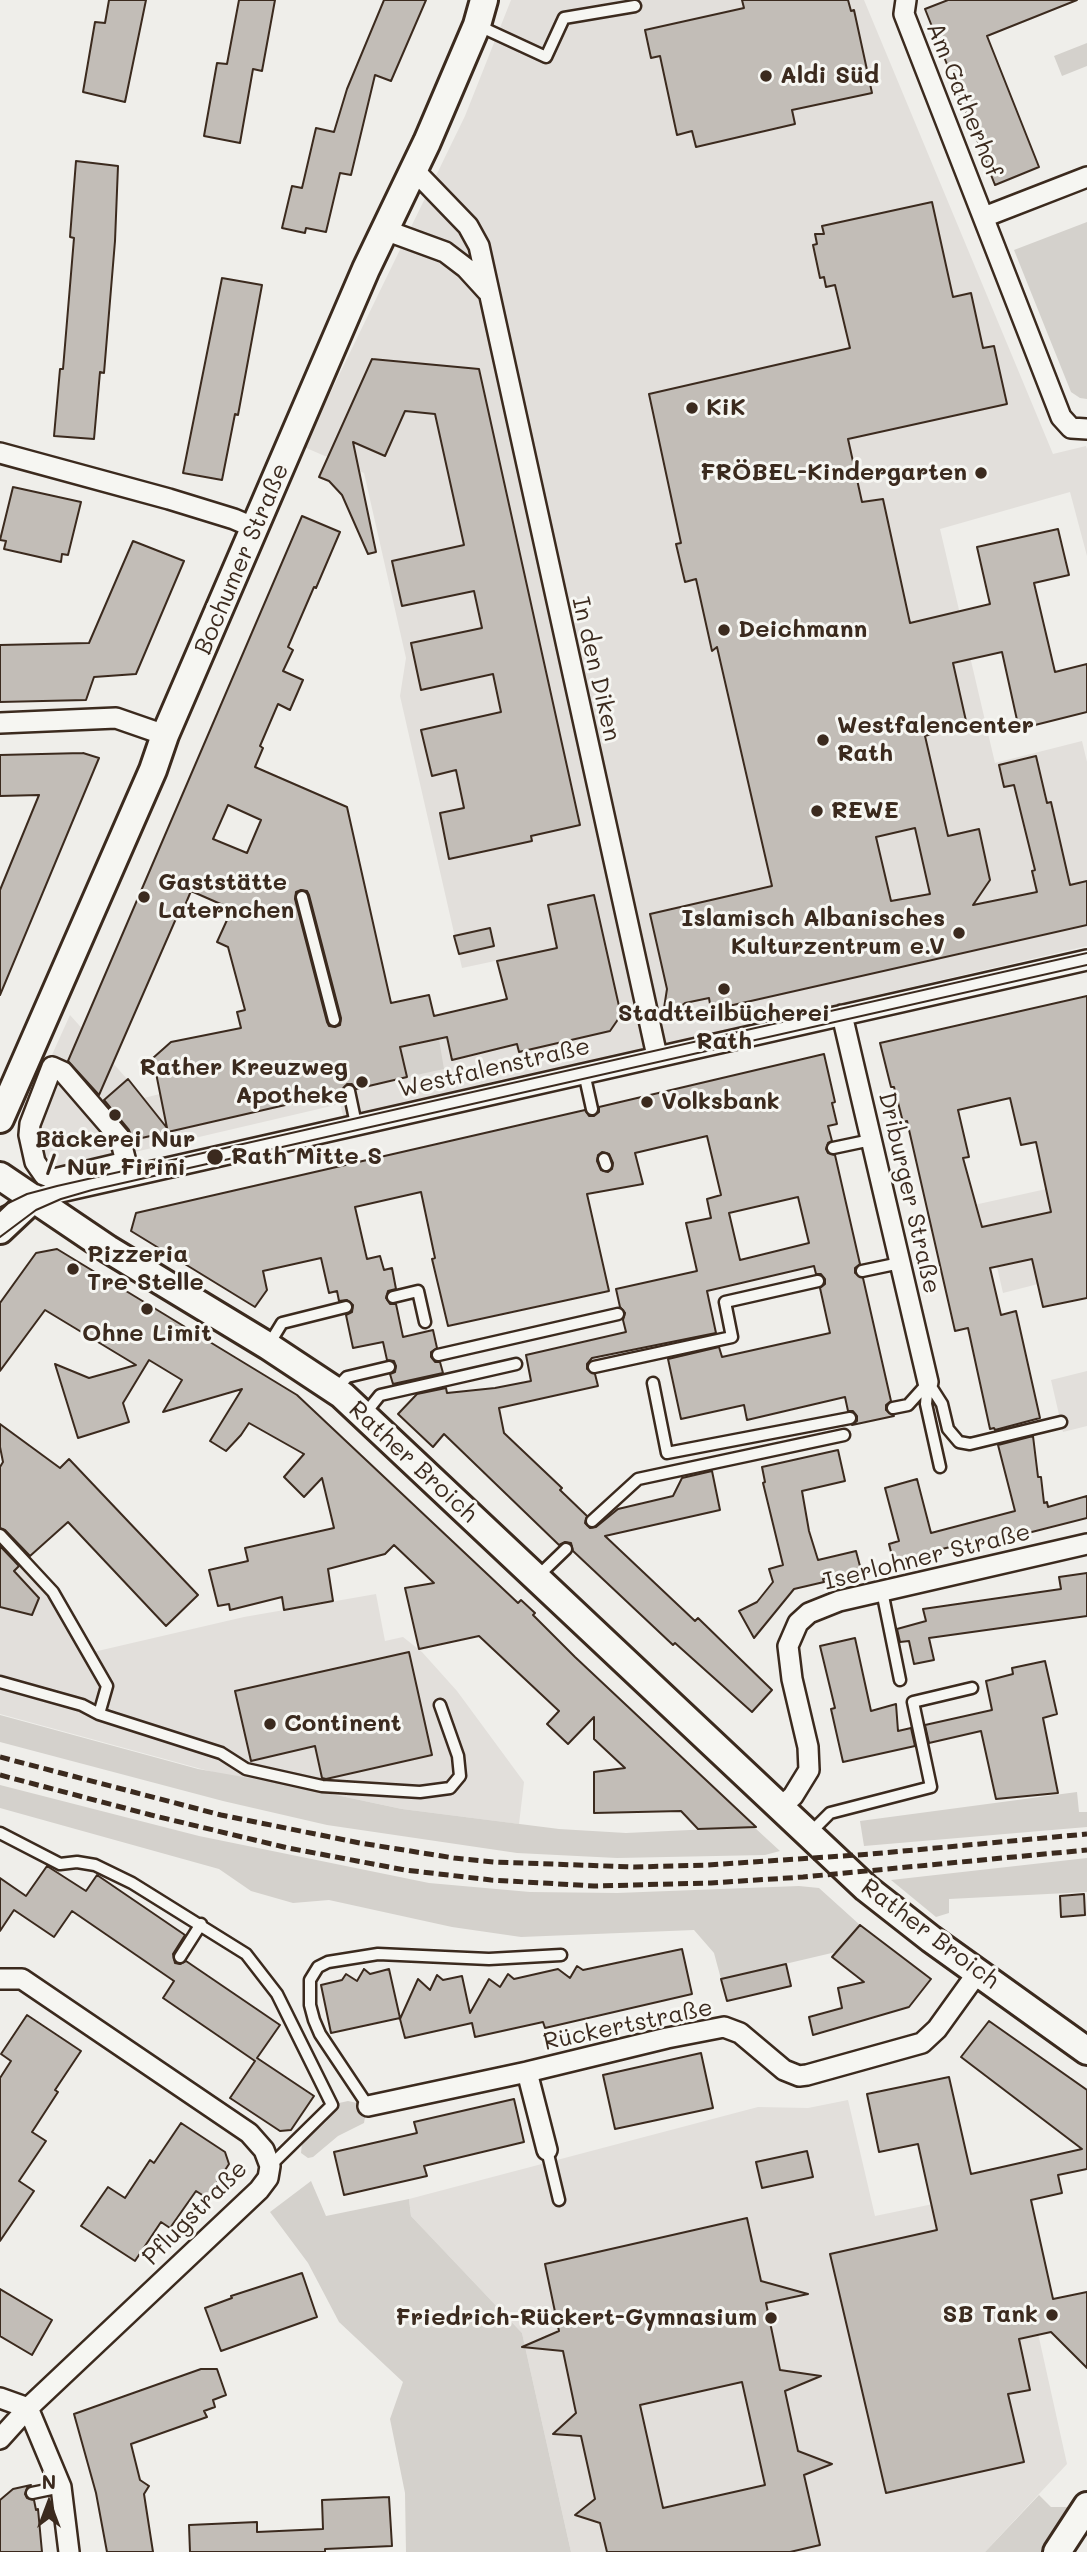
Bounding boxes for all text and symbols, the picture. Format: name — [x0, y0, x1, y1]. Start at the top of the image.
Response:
street label: Am Gatherhof — [920, 18, 1008, 182]
place label: Aldi Süd — [780, 62, 879, 90]
marker: Aldi Süd — [758, 68, 774, 84]
place label: KiK — [706, 394, 746, 422]
marker: KiK — [684, 400, 700, 416]
street label: Bochumer Straße — [189, 459, 295, 659]
place label: FRÖBEL-Kindergarten — [700, 459, 967, 487]
marker: FRÖBEL-Kindergarten — [973, 465, 989, 481]
street label: In den Diken — [565, 594, 627, 744]
place label: Deichmann — [738, 616, 867, 644]
marker: Deichmann — [716, 622, 732, 638]
place label: Westfalencenter Rath — [837, 712, 1034, 768]
marker: Westfalencenter Rath — [815, 732, 831, 748]
place label: REWE — [831, 797, 899, 825]
marker: REWE — [809, 803, 825, 819]
place label: Gaststätte Laternchen — [158, 869, 294, 925]
marker: Gaststätte Laternchen — [136, 889, 152, 905]
place label: Islamisch Albanisches Kulturzentrum e.V — [681, 905, 945, 961]
marker: Islamisch Albanisches Kulturzentrum e.V — [951, 925, 967, 941]
marker: Stadtteilbücherei Rath — [716, 981, 732, 997]
place label: Stadtteilbücherei Rath — [618, 1000, 830, 1056]
street label: Westfalenstraße — [395, 1032, 593, 1104]
place label: Rather Kreuzweg Apotheke — [140, 1054, 348, 1110]
marker: Rather Kreuzweg Apotheke — [354, 1074, 370, 1090]
place label: Volksbank — [661, 1088, 780, 1116]
street label: Driburger Straße — [872, 1089, 946, 1297]
marker: Volksbank — [639, 1094, 655, 1110]
marker: Bäckerei Nur / Nur Firini — [107, 1107, 123, 1123]
place label: Bäckerei Nur / Nur Firini — [35, 1126, 195, 1182]
place label: Rath Mitte S — [231, 1143, 382, 1171]
marker: Rath Mitte S — [205, 1147, 225, 1167]
place label: Pizzeria Tre Stelle — [87, 1241, 204, 1297]
marker: Pizzeria Tre Stelle — [65, 1261, 81, 1277]
marker: Ohne Limit — [139, 1301, 155, 1317]
place label: Ohne Limit — [82, 1320, 212, 1348]
street label: Rather Broich — [343, 1395, 483, 1529]
street label: Iserlohner Straße — [821, 1517, 1033, 1597]
place label: Continent — [284, 1710, 401, 1738]
marker: Continent — [262, 1716, 278, 1732]
street label: Rather Broich — [855, 1873, 1005, 1995]
street label: Rückertstraße — [541, 1993, 715, 2057]
street label: Pflugstraße — [137, 2155, 253, 2271]
place label: SB Tank — [943, 2301, 1038, 2329]
place label: Friedrich-Rückert-Gymnasium — [395, 2304, 757, 2332]
marker: SB Tank — [1044, 2307, 1060, 2323]
marker: Friedrich-Rückert-Gymnasium — [763, 2310, 779, 2326]
north arrow — [14, 2468, 84, 2538]
text: N — [42, 2469, 56, 2494]

